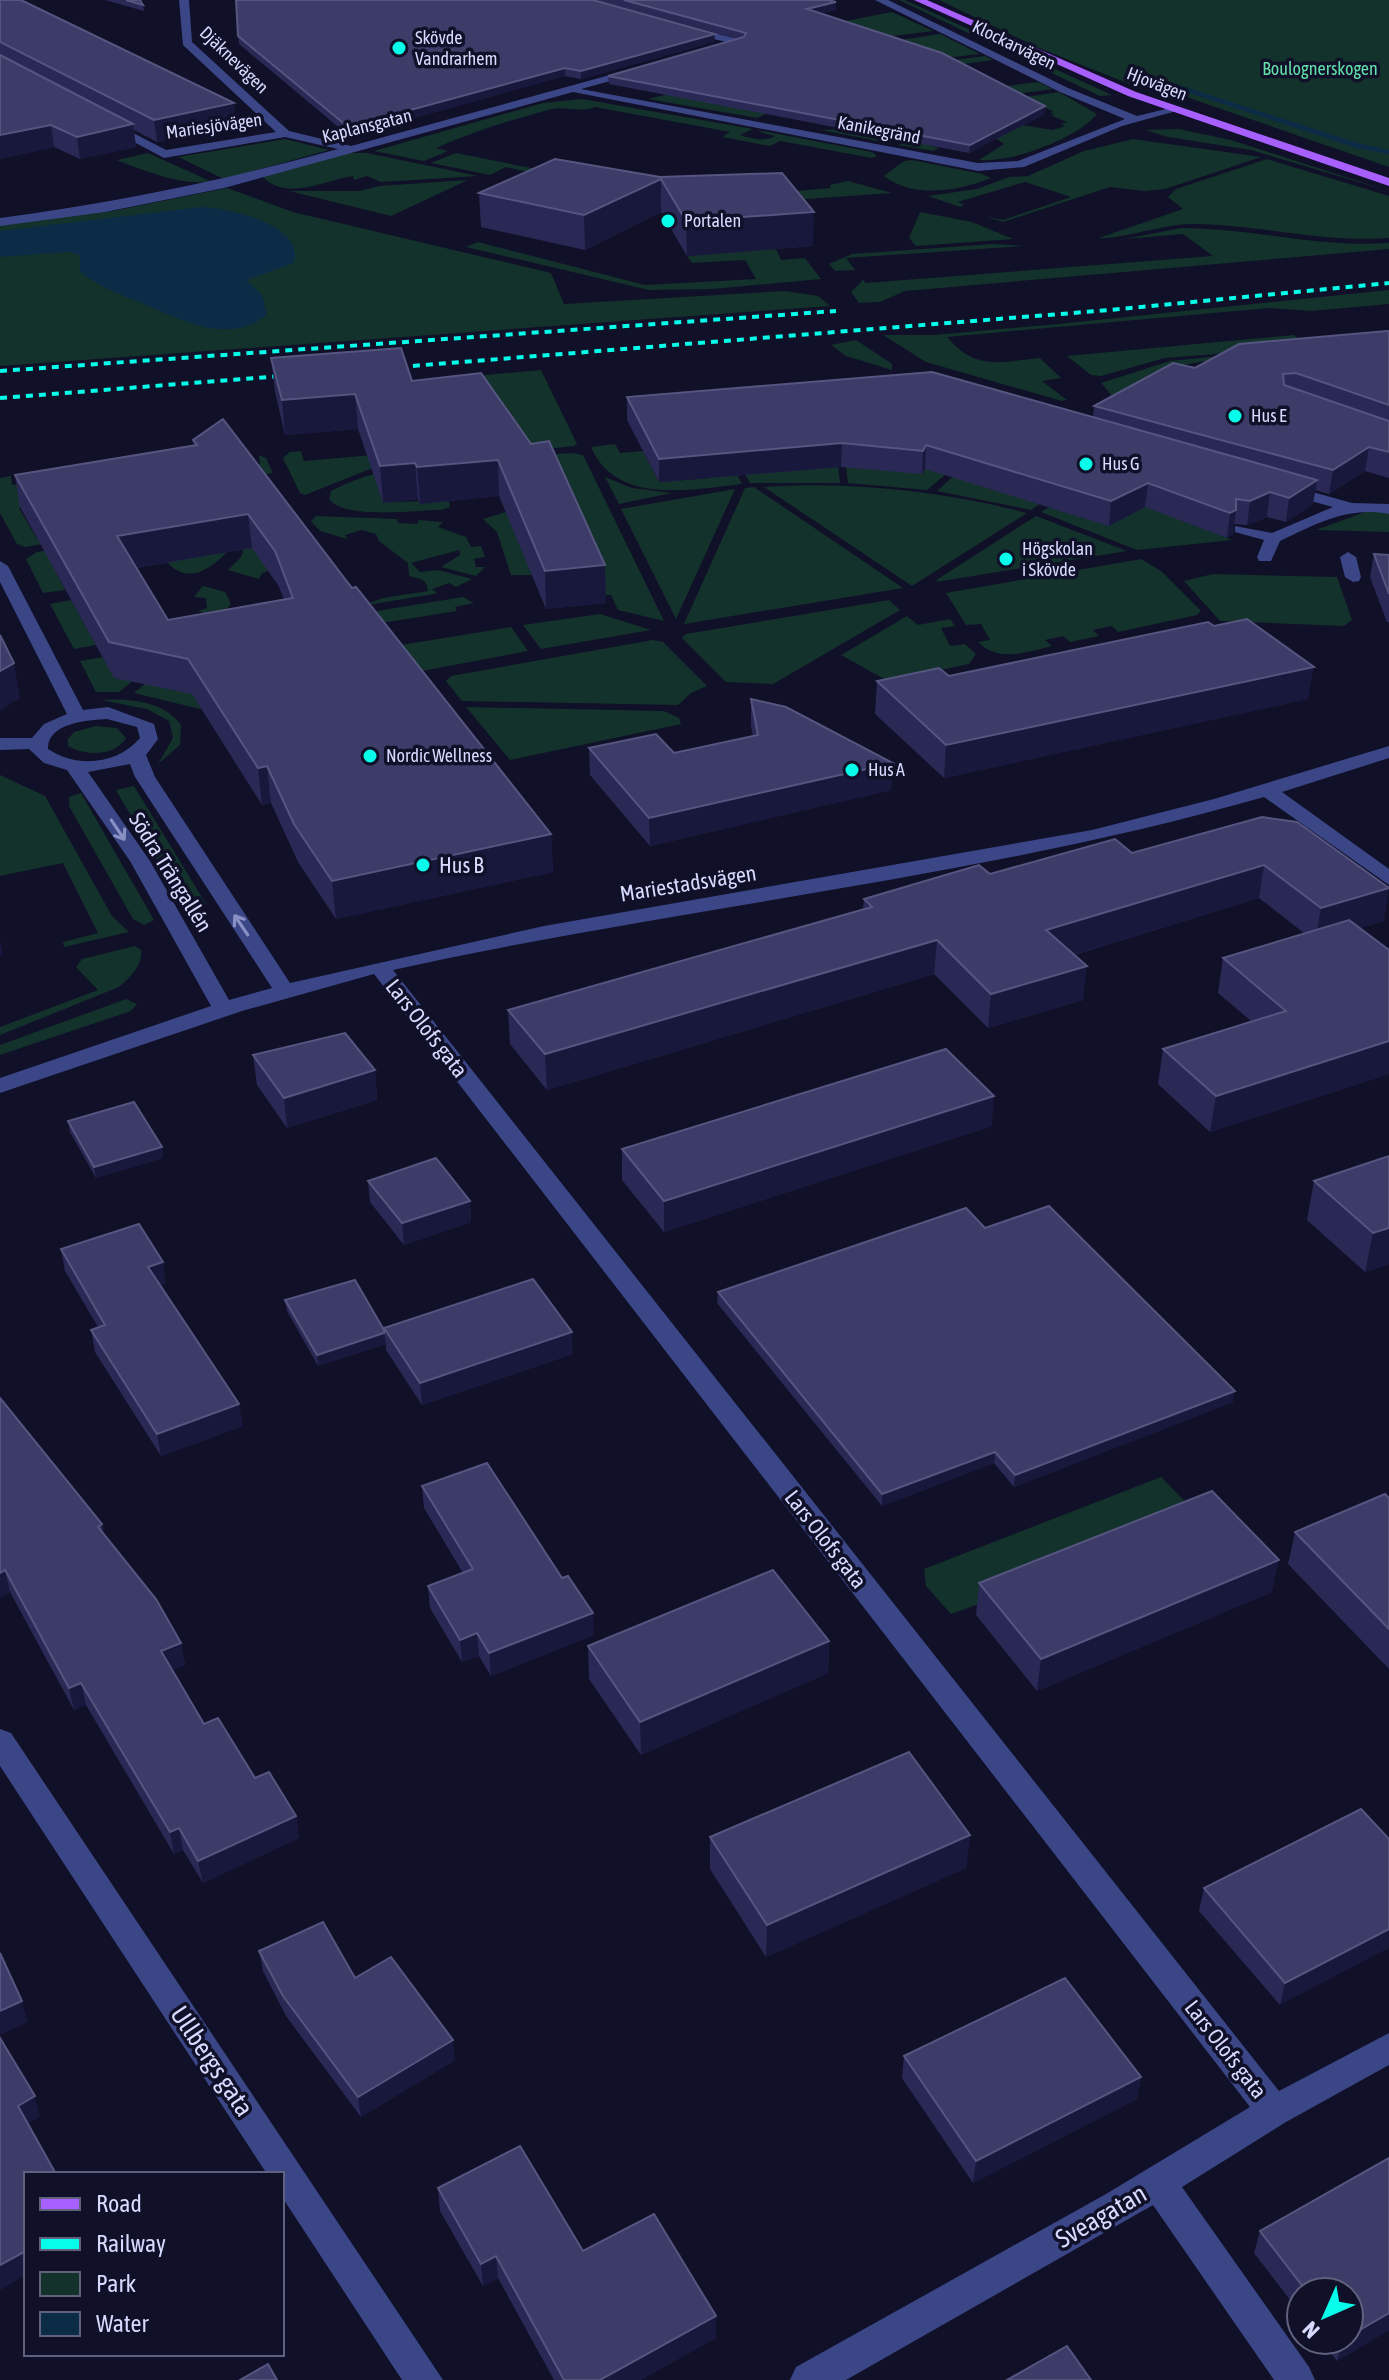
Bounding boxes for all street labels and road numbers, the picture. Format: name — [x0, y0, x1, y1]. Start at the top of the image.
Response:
street label: Klockarvägen — [969, 15, 1059, 74]
street label: Djäknevägen — [196, 22, 273, 97]
street label: Hjovägen — [1124, 62, 1190, 105]
street label: Kaplansgatan — [320, 104, 414, 147]
street label: Mariesjövägen — [165, 108, 263, 143]
street label: Kanikegränd — [836, 111, 922, 148]
street label: Södra Trängallén — [124, 807, 218, 937]
street label: Mariestadsvägen — [618, 859, 758, 907]
street label: Lars Olofs gata — [381, 974, 473, 1082]
street label: Lars Olofs gata — [780, 1485, 872, 1593]
street label: Lars Olofs gata — [1180, 1995, 1272, 2103]
street label: Ullbergs gata — [164, 2000, 260, 2122]
street label: Sveagatan — [1050, 2178, 1152, 2254]

